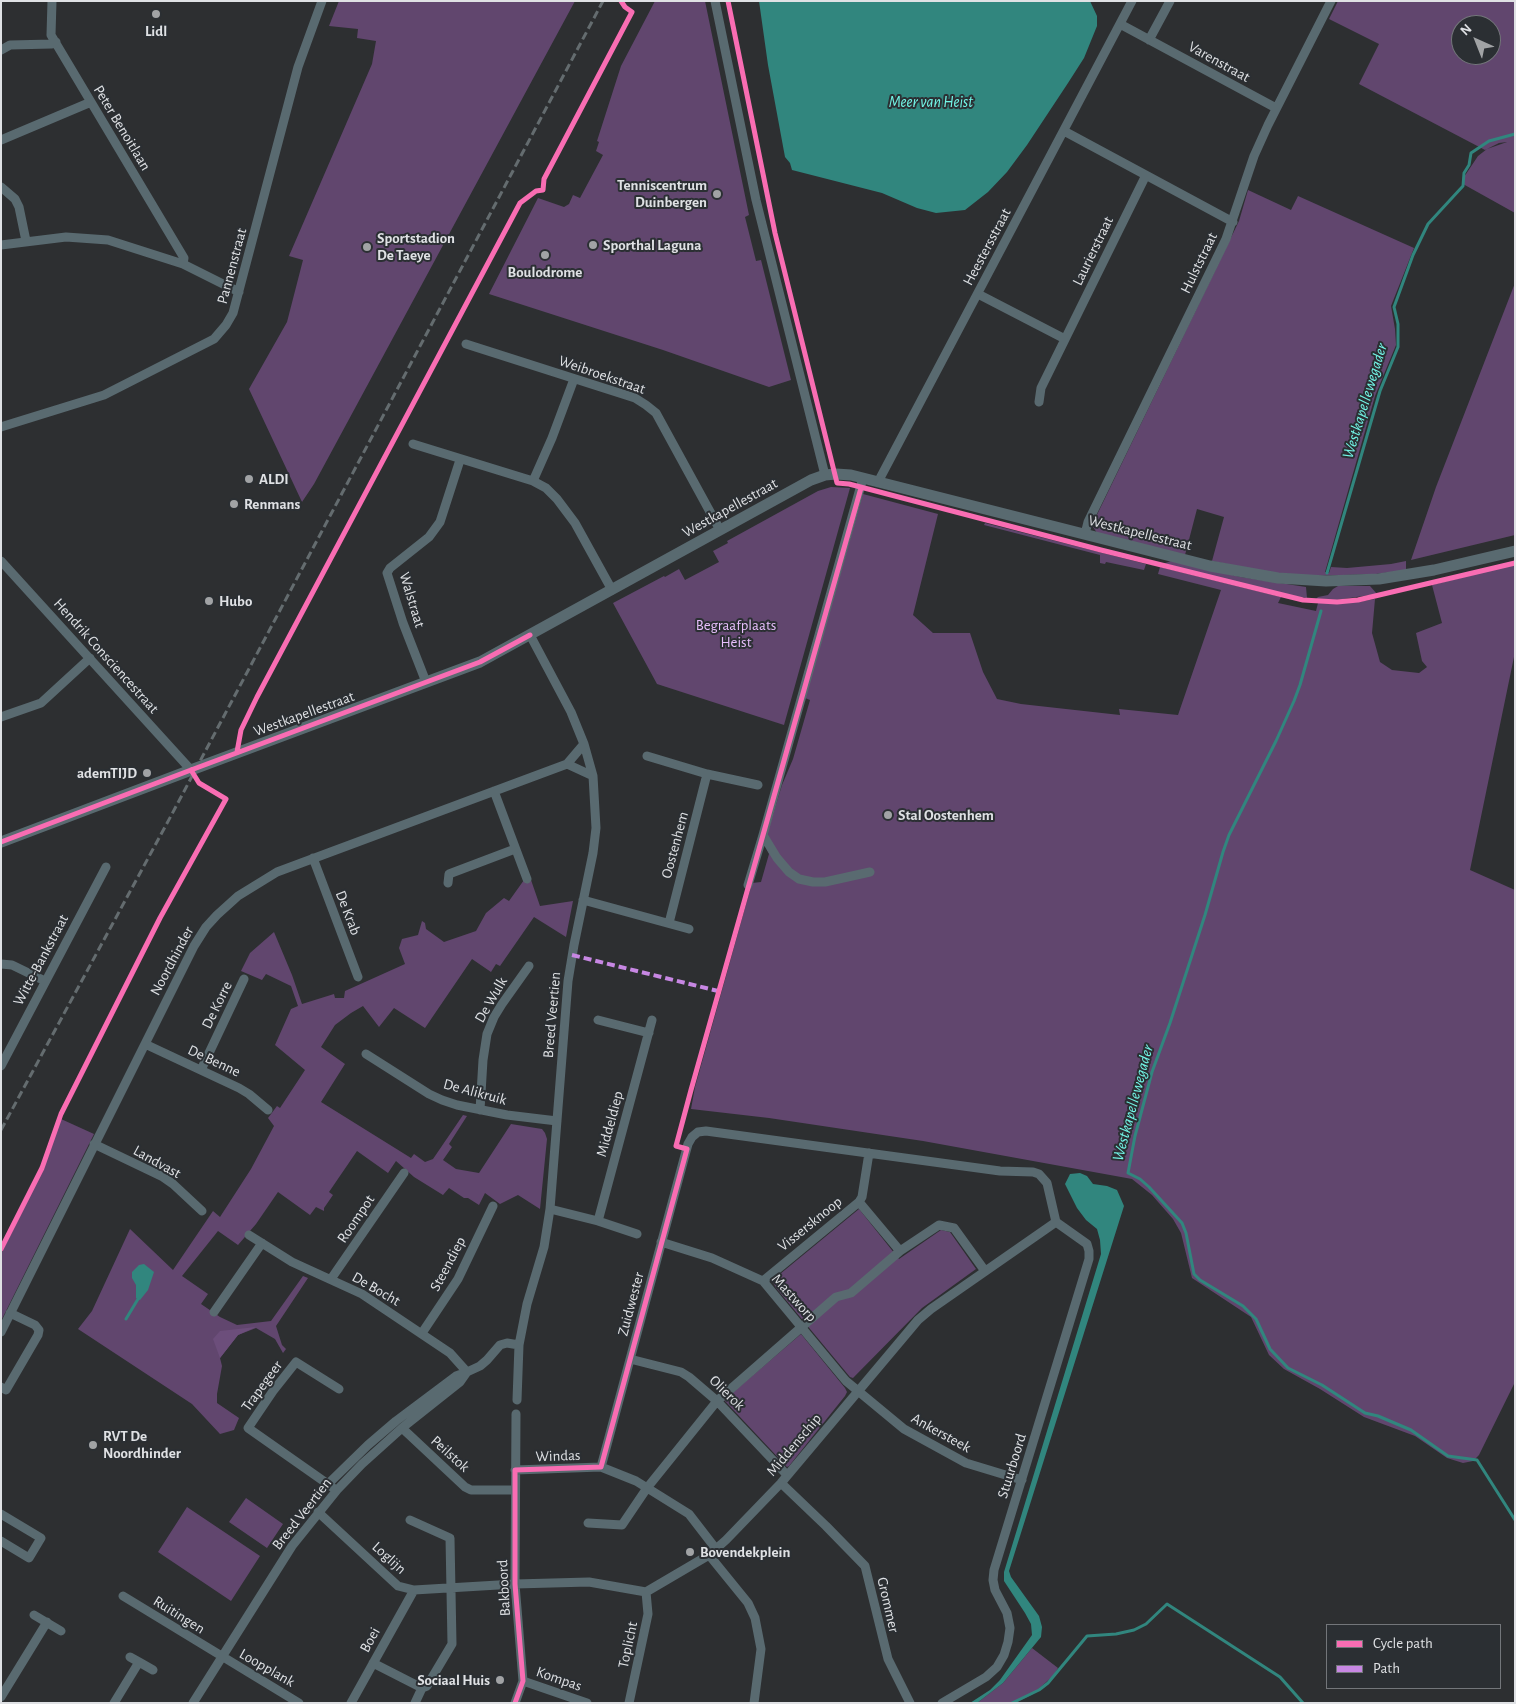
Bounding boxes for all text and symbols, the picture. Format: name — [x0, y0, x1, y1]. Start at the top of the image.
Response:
marker: Lidl — [150, 8, 162, 20]
north arrow — [1451, 15, 1501, 65]
place label: Lidl — [145, 22, 167, 40]
text: N — [1458, 22, 1475, 38]
street label: Varenstraat — [1185, 38, 1253, 86]
street label: Peter Benoitlaan — [89, 82, 155, 174]
water label: Meer van Heist — [889, 92, 973, 112]
place label: Tenniscentrum Duinbergen — [617, 176, 707, 211]
marker: Tenniscentrum Duinbergen — [711, 188, 723, 200]
street label: Heestersstraat — [959, 205, 1015, 289]
street label: Laurierstraat — [1069, 214, 1117, 288]
street label: Pannenstraat — [213, 226, 251, 306]
place label: Sportstadion De Taeye — [377, 229, 455, 264]
street label: Hulststraat — [1177, 230, 1221, 296]
place label: Sporthal Laguna — [603, 236, 701, 254]
marker: Sporthal Laguna — [587, 239, 599, 251]
marker: Sportstadion De Taeye — [361, 241, 373, 253]
marker: Boulodrome — [539, 249, 551, 261]
place label: Boulodrome — [508, 263, 582, 281]
water label: Westkapellewegader — [1338, 341, 1392, 461]
street label: Weibroekstraat — [556, 352, 648, 398]
place label: ALDI — [259, 470, 289, 488]
marker: ALDI — [243, 473, 255, 485]
street label: Westkapellestraat — [679, 474, 781, 542]
place label: Renmans — [244, 495, 300, 513]
marker: Renmans — [228, 498, 240, 510]
street label: Westkapellestraat — [1086, 511, 1194, 555]
street label: Walstraat — [395, 570, 429, 630]
place label: Hubo — [219, 592, 252, 610]
street label: Hendrik Consciencestraat — [50, 595, 162, 717]
marker: Hubo — [203, 595, 215, 607]
park label: Begraafplaats Heist — [696, 616, 776, 651]
street label: Westkapellestraat — [251, 687, 357, 741]
place label: ademTIJD — [77, 764, 137, 782]
marker: ademTIJD — [141, 767, 153, 779]
place label: Stal Oostenhem — [898, 806, 994, 824]
marker: Stal Oostenhem — [882, 809, 894, 821]
street label: Oostenhem — [657, 810, 693, 880]
street label: De Krab — [331, 888, 365, 938]
street label: Witte-Bankstraat — [9, 911, 73, 1009]
street label: Noordhinder — [146, 923, 198, 999]
street label: Breed Veertien — [539, 971, 565, 1059]
street label: De Wulk — [471, 974, 511, 1026]
street label: De Korre — [198, 978, 236, 1032]
street label: De Benne — [185, 1041, 243, 1081]
water label: Westkapellewegader — [1108, 1043, 1158, 1163]
street label: De Alikruik — [441, 1075, 509, 1109]
street label: Middeldiep — [593, 1089, 627, 1159]
street label: Landvast — [130, 1142, 184, 1182]
street label: Roompot — [333, 1192, 379, 1246]
street label: Vissersknoop — [774, 1193, 846, 1255]
street label: Steendiep — [426, 1234, 470, 1294]
street label: De Bocht — [349, 1268, 403, 1310]
street label: Zuidwester — [614, 1270, 648, 1338]
street label: Mastworp — [768, 1270, 820, 1326]
street label: Trapegeer — [238, 1357, 286, 1415]
street label: Olierok — [705, 1372, 749, 1414]
street label: Ankersteek — [908, 1409, 974, 1457]
street label: Middenschip — [763, 1410, 825, 1480]
place label: RVT De Noordhinder — [103, 1427, 181, 1462]
street label: Stuurboord — [994, 1431, 1030, 1501]
street label: Peilstok — [427, 1432, 473, 1476]
marker: RVT De Noordhinder — [87, 1439, 99, 1451]
street label: Windas — [535, 1446, 581, 1466]
street label: Breed Veertien — [268, 1474, 336, 1554]
street label: Loglijn — [368, 1538, 410, 1578]
place label: Bovendekplein — [700, 1543, 790, 1561]
marker: Bovendekplein — [684, 1546, 696, 1558]
street label: Bakboord — [494, 1559, 514, 1617]
street label: Grommer — [873, 1576, 903, 1634]
street label: Ruitingen — [150, 1592, 208, 1638]
street label: Toplicht — [614, 1620, 642, 1670]
street label: Boei — [356, 1624, 384, 1656]
legend — [1326, 1624, 1501, 1689]
text: Cycle path — [1373, 1636, 1433, 1651]
street label: Loopplank — [236, 1645, 298, 1691]
text: Path — [1373, 1661, 1400, 1676]
street label: Kompas — [534, 1663, 584, 1695]
place label: Sociaal Huis — [417, 1671, 490, 1689]
marker: Sociaal Huis — [494, 1674, 506, 1686]

